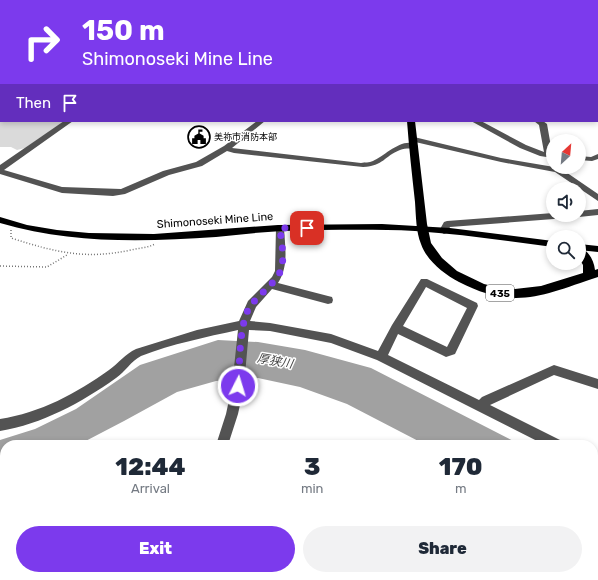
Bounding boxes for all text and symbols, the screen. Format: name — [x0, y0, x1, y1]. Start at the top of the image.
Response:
text: 150 m — [82, 14, 165, 47]
icon: right — [16, 16, 68, 68]
text: Shimonoseki Mine Line — [82, 48, 273, 70]
icon: arrive — [59, 92, 81, 114]
text: Then — [16, 94, 51, 112]
public building icon: 美祢市消防本部 — [186, 124, 212, 150]
place label: 美祢市消防本部 — [214, 132, 277, 142]
north arrow — [546, 134, 586, 174]
map controls — [546, 134, 586, 270]
button: sound — [546, 182, 586, 222]
street label: Shimonoseki Mine Line — [156, 210, 274, 231]
pin — [290, 211, 324, 245]
icon: arrive — [296, 217, 318, 239]
button: search — [546, 230, 586, 270]
road number: 435 — [486, 285, 514, 301]
water label: 厚狭川 — [256, 351, 296, 371]
position arrow — [217, 365, 259, 407]
text: 12:44 — [115, 453, 186, 481]
text: 3 — [304, 453, 320, 481]
text: 170 — [439, 453, 483, 481]
text: Arrival — [131, 481, 170, 496]
text: min — [301, 481, 324, 496]
text: m — [455, 481, 467, 496]
button: Exit — [16, 526, 295, 572]
button: Share — [303, 526, 582, 572]

